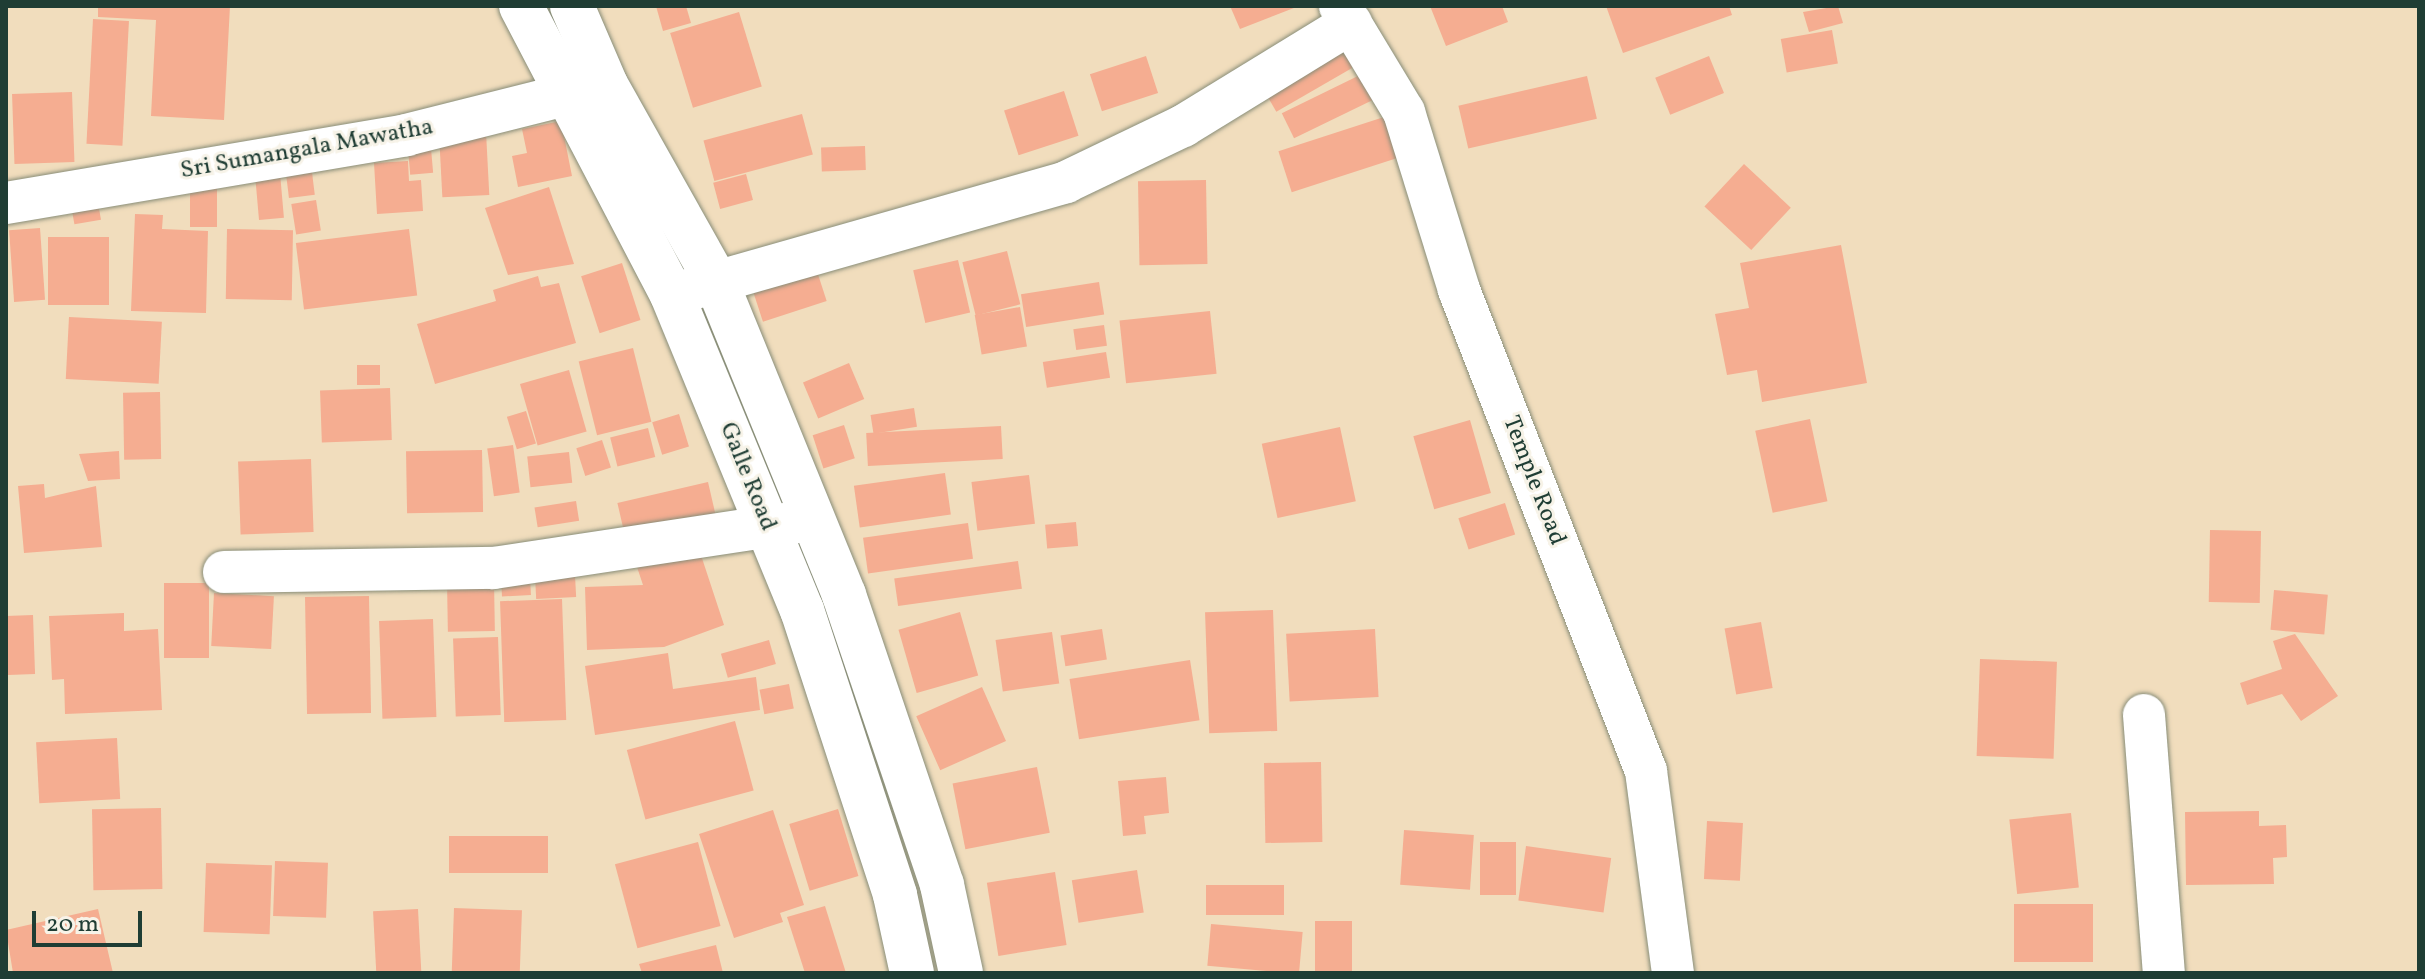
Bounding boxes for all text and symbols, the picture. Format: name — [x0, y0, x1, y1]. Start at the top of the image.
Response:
street label: Sri Sumangala Mawatha — [178, 114, 436, 186]
street label: Temple Road — [1495, 412, 1571, 550]
street label: Galle Road — [712, 419, 782, 535]
scale bar — [36, 895, 146, 945]
text: 20 m — [46, 908, 99, 942]

